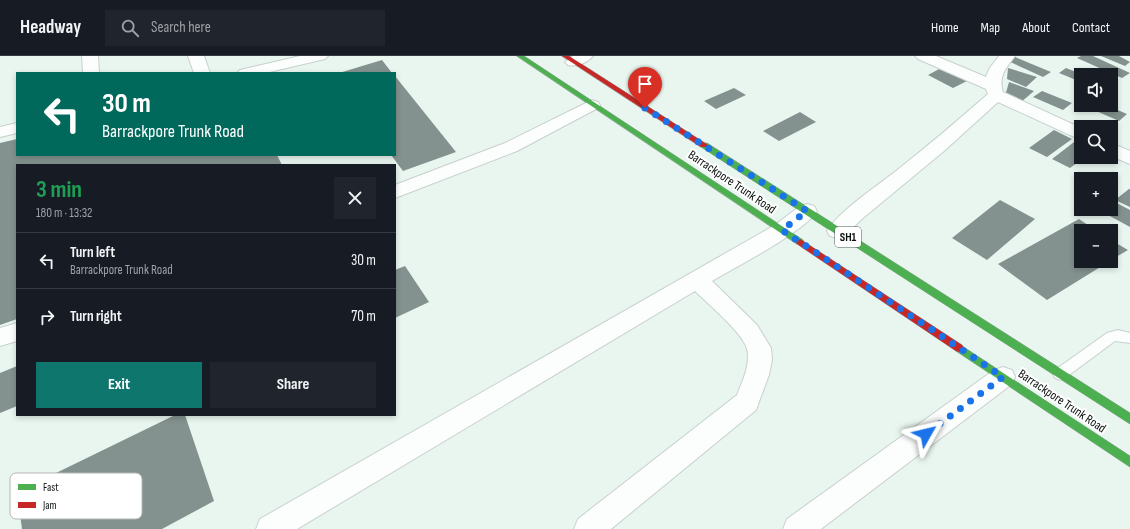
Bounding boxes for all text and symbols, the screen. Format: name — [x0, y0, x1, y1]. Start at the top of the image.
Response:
search box — [105, 10, 385, 46]
text: Headway — [20, 16, 81, 39]
icon: search — [119, 17, 141, 39]
text: Search here — [151, 18, 211, 37]
text: Home — [931, 19, 959, 36]
text: Map — [981, 19, 1000, 36]
text: About — [1022, 19, 1050, 36]
text: Contact — [1072, 19, 1110, 36]
pin — [628, 67, 662, 108]
map controls — [1074, 68, 1118, 268]
button: sound — [1074, 68, 1118, 112]
icon: arrive — [634, 73, 656, 95]
text: 30 m — [102, 87, 151, 120]
icon: left — [36, 88, 88, 140]
button: search — [1074, 120, 1118, 164]
text: Barrackpore Trunk Road — [102, 121, 244, 142]
street label: Barrackpore Trunk Road — [685, 147, 779, 217]
button: + — [1074, 172, 1118, 216]
text: 3 min — [36, 175, 82, 204]
button: close — [334, 177, 376, 219]
text: 180 m · 13:32 — [36, 205, 92, 221]
button: − — [1074, 224, 1118, 268]
road number: SH1 — [835, 227, 861, 247]
text: Turn left — [70, 243, 115, 262]
icon: left — [36, 250, 58, 272]
text: 30 m — [351, 251, 376, 270]
text: Barrackpore Trunk Road — [70, 262, 173, 278]
icon: right — [36, 306, 58, 328]
text: Turn right — [70, 307, 122, 326]
text: 70 m — [351, 307, 376, 326]
button: Exit — [36, 362, 202, 408]
button: Share — [210, 362, 376, 408]
street label: Barrackpore Trunk Road — [1015, 366, 1109, 436]
position arrow — [905, 413, 947, 455]
legend — [10, 473, 142, 519]
text: Fast — [43, 481, 59, 494]
text: Jam — [42, 499, 57, 512]

